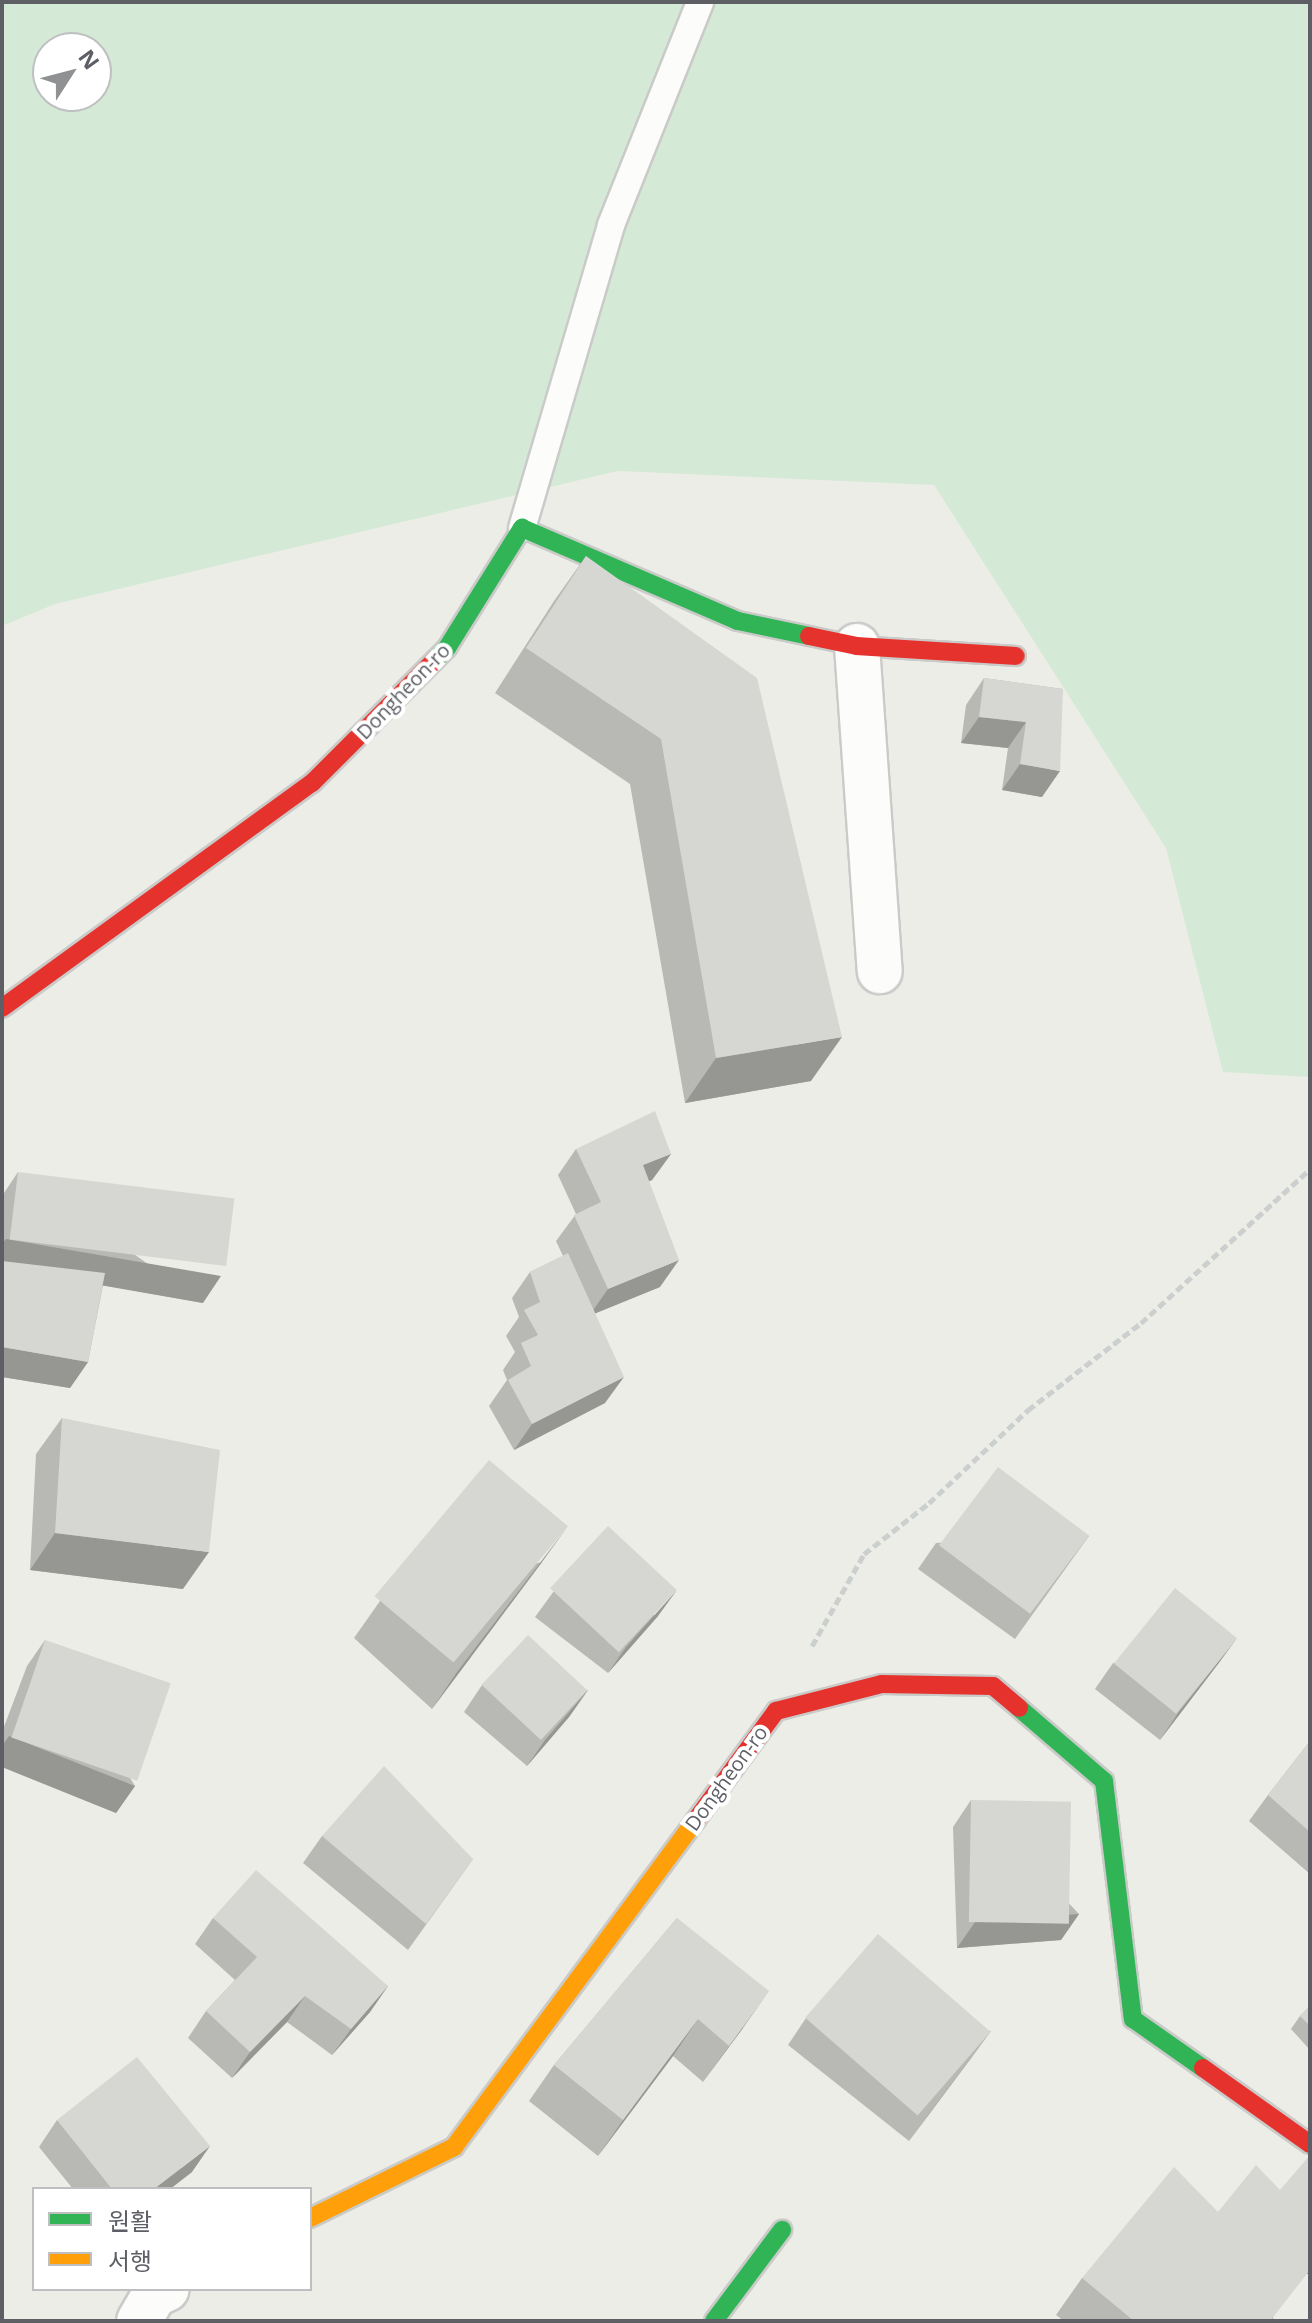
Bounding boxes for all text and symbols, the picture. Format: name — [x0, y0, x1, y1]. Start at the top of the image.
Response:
north arrow — [32, 32, 112, 112]
text: N — [72, 43, 107, 75]
street label: Dongheon-ro — [351, 638, 455, 744]
street label: Dongheon-ro — [680, 1721, 772, 1835]
legend — [32, 2187, 312, 2291]
text: 원활 — [108, 2204, 152, 2237]
text: 서행 — [108, 2244, 152, 2277]

